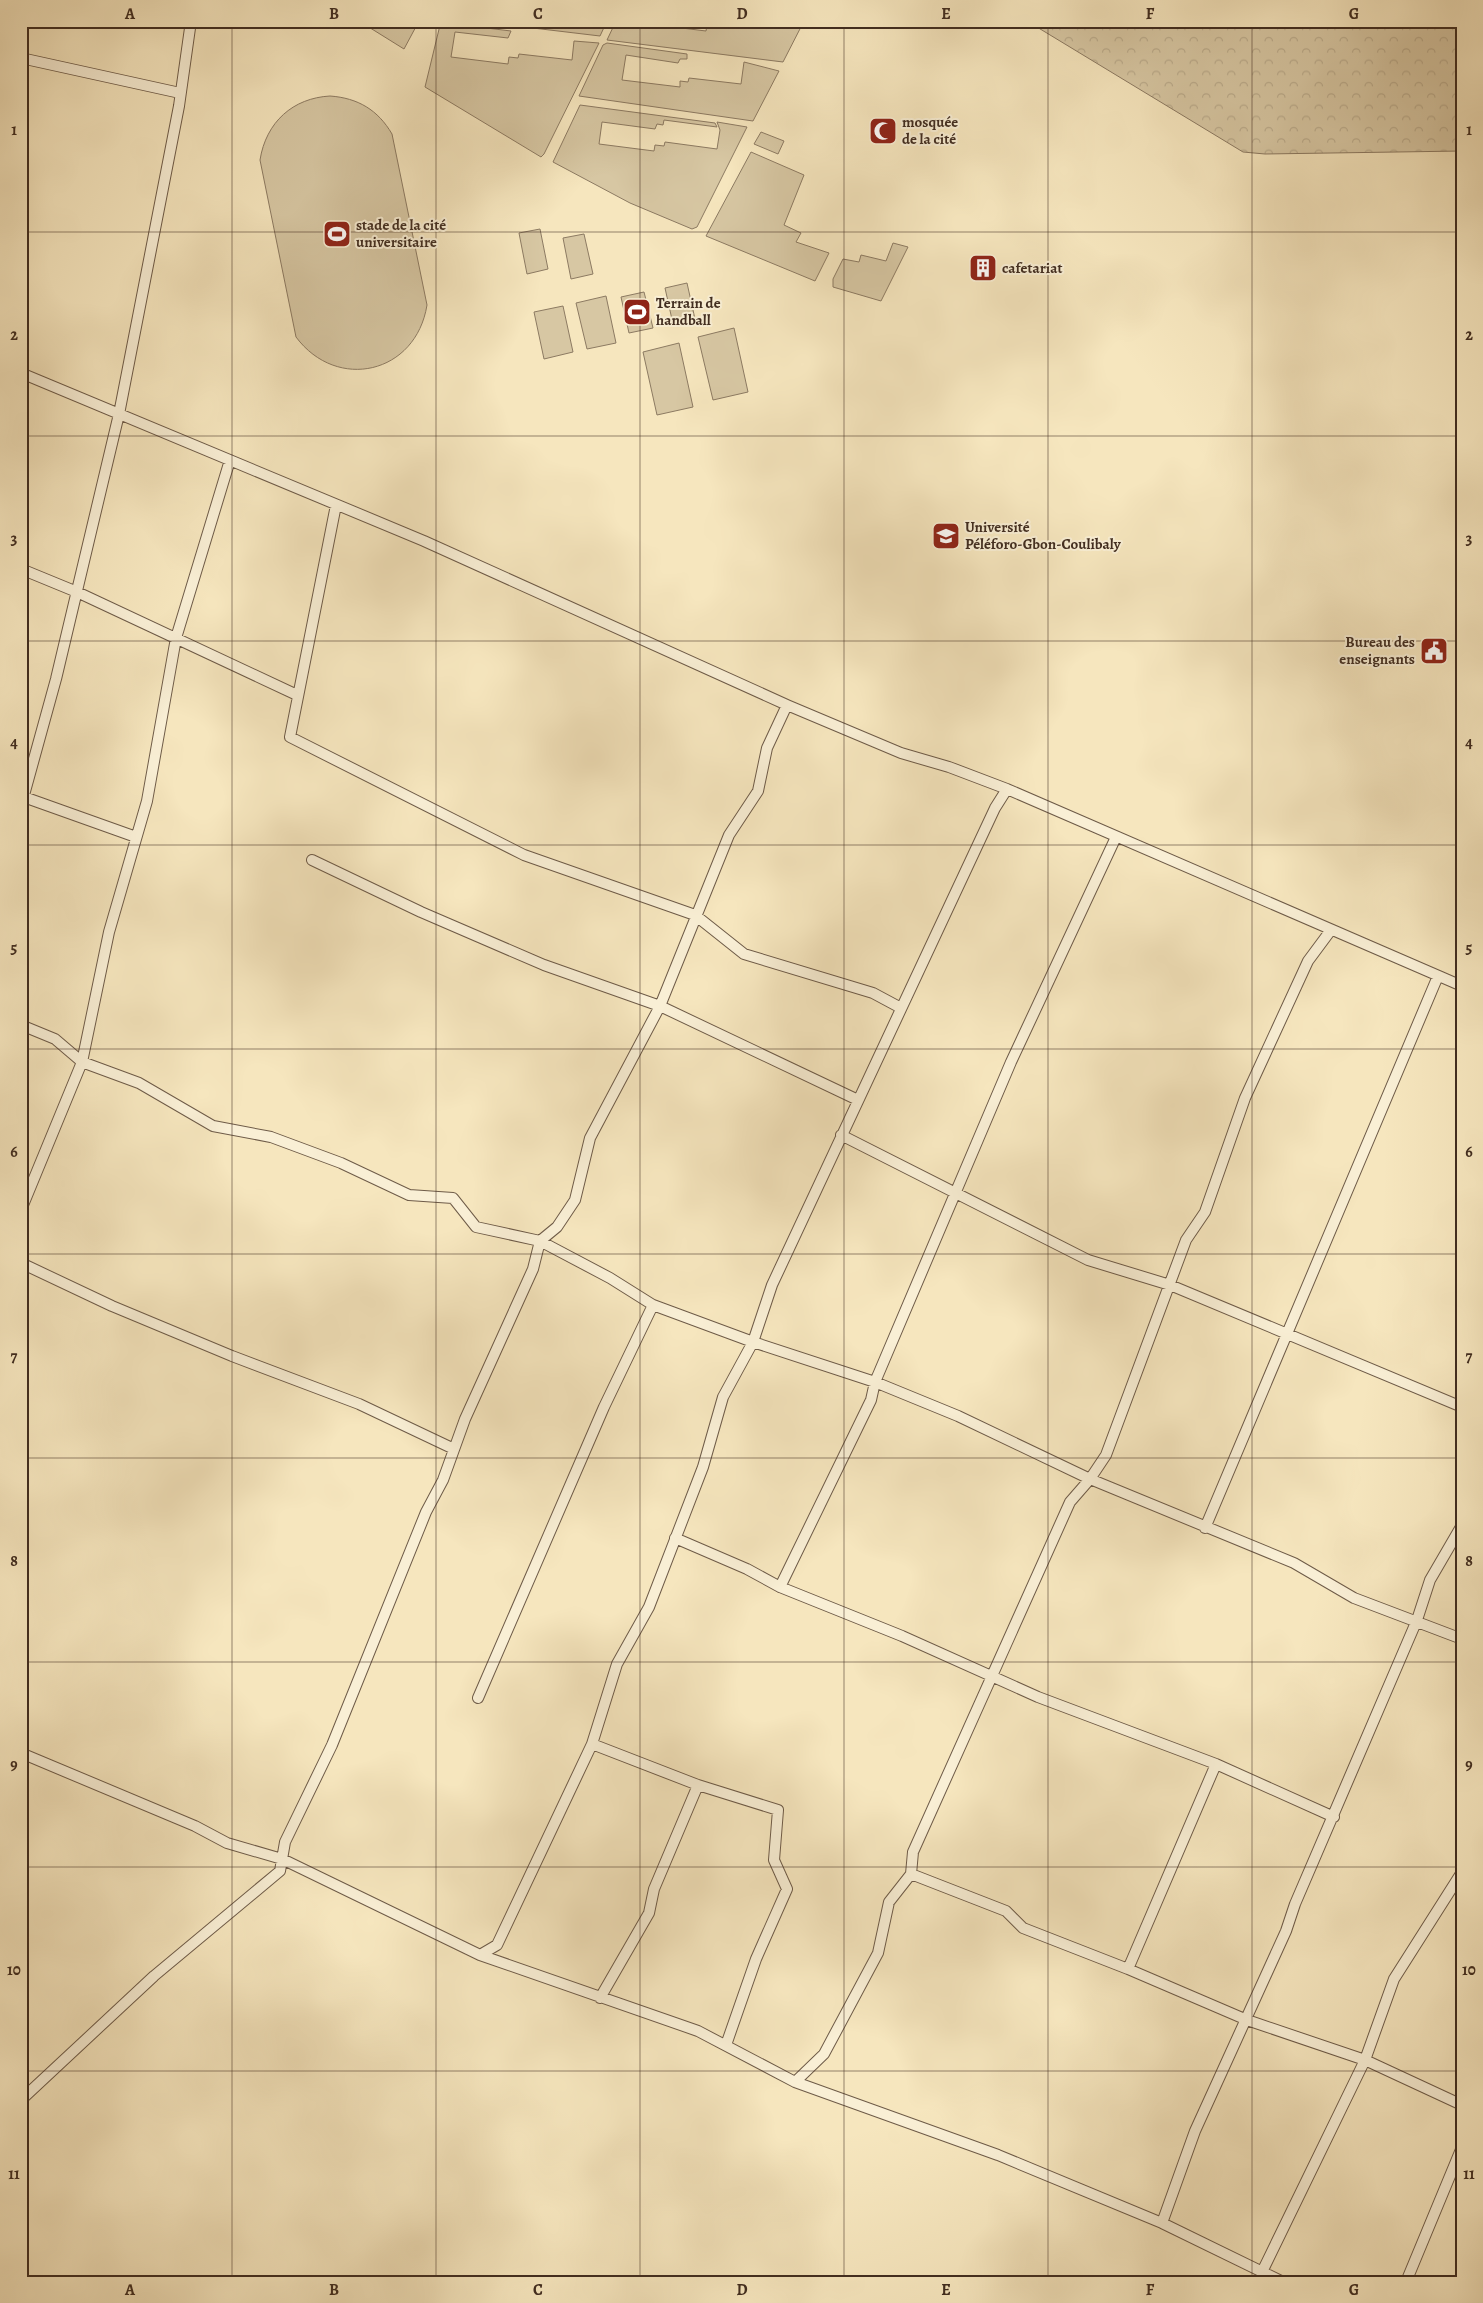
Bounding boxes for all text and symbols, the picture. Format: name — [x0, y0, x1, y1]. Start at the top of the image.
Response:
text: A — [124, 3, 136, 25]
text: B — [329, 3, 339, 25]
text: C — [533, 3, 543, 25]
text: D — [736, 3, 748, 25]
text: E — [941, 3, 951, 25]
text: F — [1146, 3, 1155, 25]
text: G — [1349, 3, 1359, 25]
place label: mosquée de la cité — [902, 112, 958, 149]
mosque icon: mosquée de la cité — [868, 116, 898, 146]
text: 1 — [11, 119, 17, 141]
text: 1 — [1466, 119, 1472, 141]
place label: stade de la cité universitaire — [356, 215, 446, 252]
sports icon: stade de la cité universitaire — [322, 219, 352, 249]
building icon: cafetariat — [968, 253, 998, 283]
place label: cafetariat — [1002, 258, 1062, 278]
place label: Terrain de handball — [656, 293, 721, 330]
sports icon: Terrain de handball — [622, 297, 652, 327]
text: 2 — [10, 324, 18, 346]
text: 2 — [1465, 324, 1473, 346]
place label: Université Péléforo-Gbon-Coulibaly — [965, 517, 1122, 554]
school or university icon: Université Péléforo-Gbon-Coulibaly — [931, 521, 961, 551]
text: 3 — [11, 528, 18, 550]
text: 3 — [1466, 528, 1473, 550]
place label: Bureau des enseignants — [1339, 632, 1415, 669]
public building icon: Bureau des enseignants — [1419, 636, 1449, 666]
text: 4 — [10, 732, 18, 754]
text: 4 — [1465, 732, 1473, 754]
text: 5 — [11, 937, 18, 959]
text: 5 — [1466, 937, 1473, 959]
text: 6 — [10, 1141, 18, 1163]
text: 6 — [1465, 1141, 1473, 1163]
text: 7 — [11, 1346, 18, 1368]
text: 7 — [1466, 1346, 1473, 1368]
text: 8 — [10, 1550, 18, 1572]
text: 8 — [1465, 1550, 1473, 1572]
text: 9 — [10, 1754, 18, 1776]
text: 9 — [1465, 1754, 1473, 1776]
text: 10 — [7, 1959, 21, 1981]
text: 10 — [1462, 1959, 1476, 1981]
text: 11 — [8, 2163, 20, 2185]
text: 11 — [1463, 2163, 1475, 2185]
text: A — [124, 2279, 136, 2301]
text: B — [329, 2279, 339, 2301]
text: C — [533, 2279, 543, 2301]
text: D — [736, 2279, 748, 2301]
text: E — [941, 2279, 951, 2301]
text: F — [1146, 2279, 1155, 2301]
text: G — [1349, 2279, 1359, 2301]

